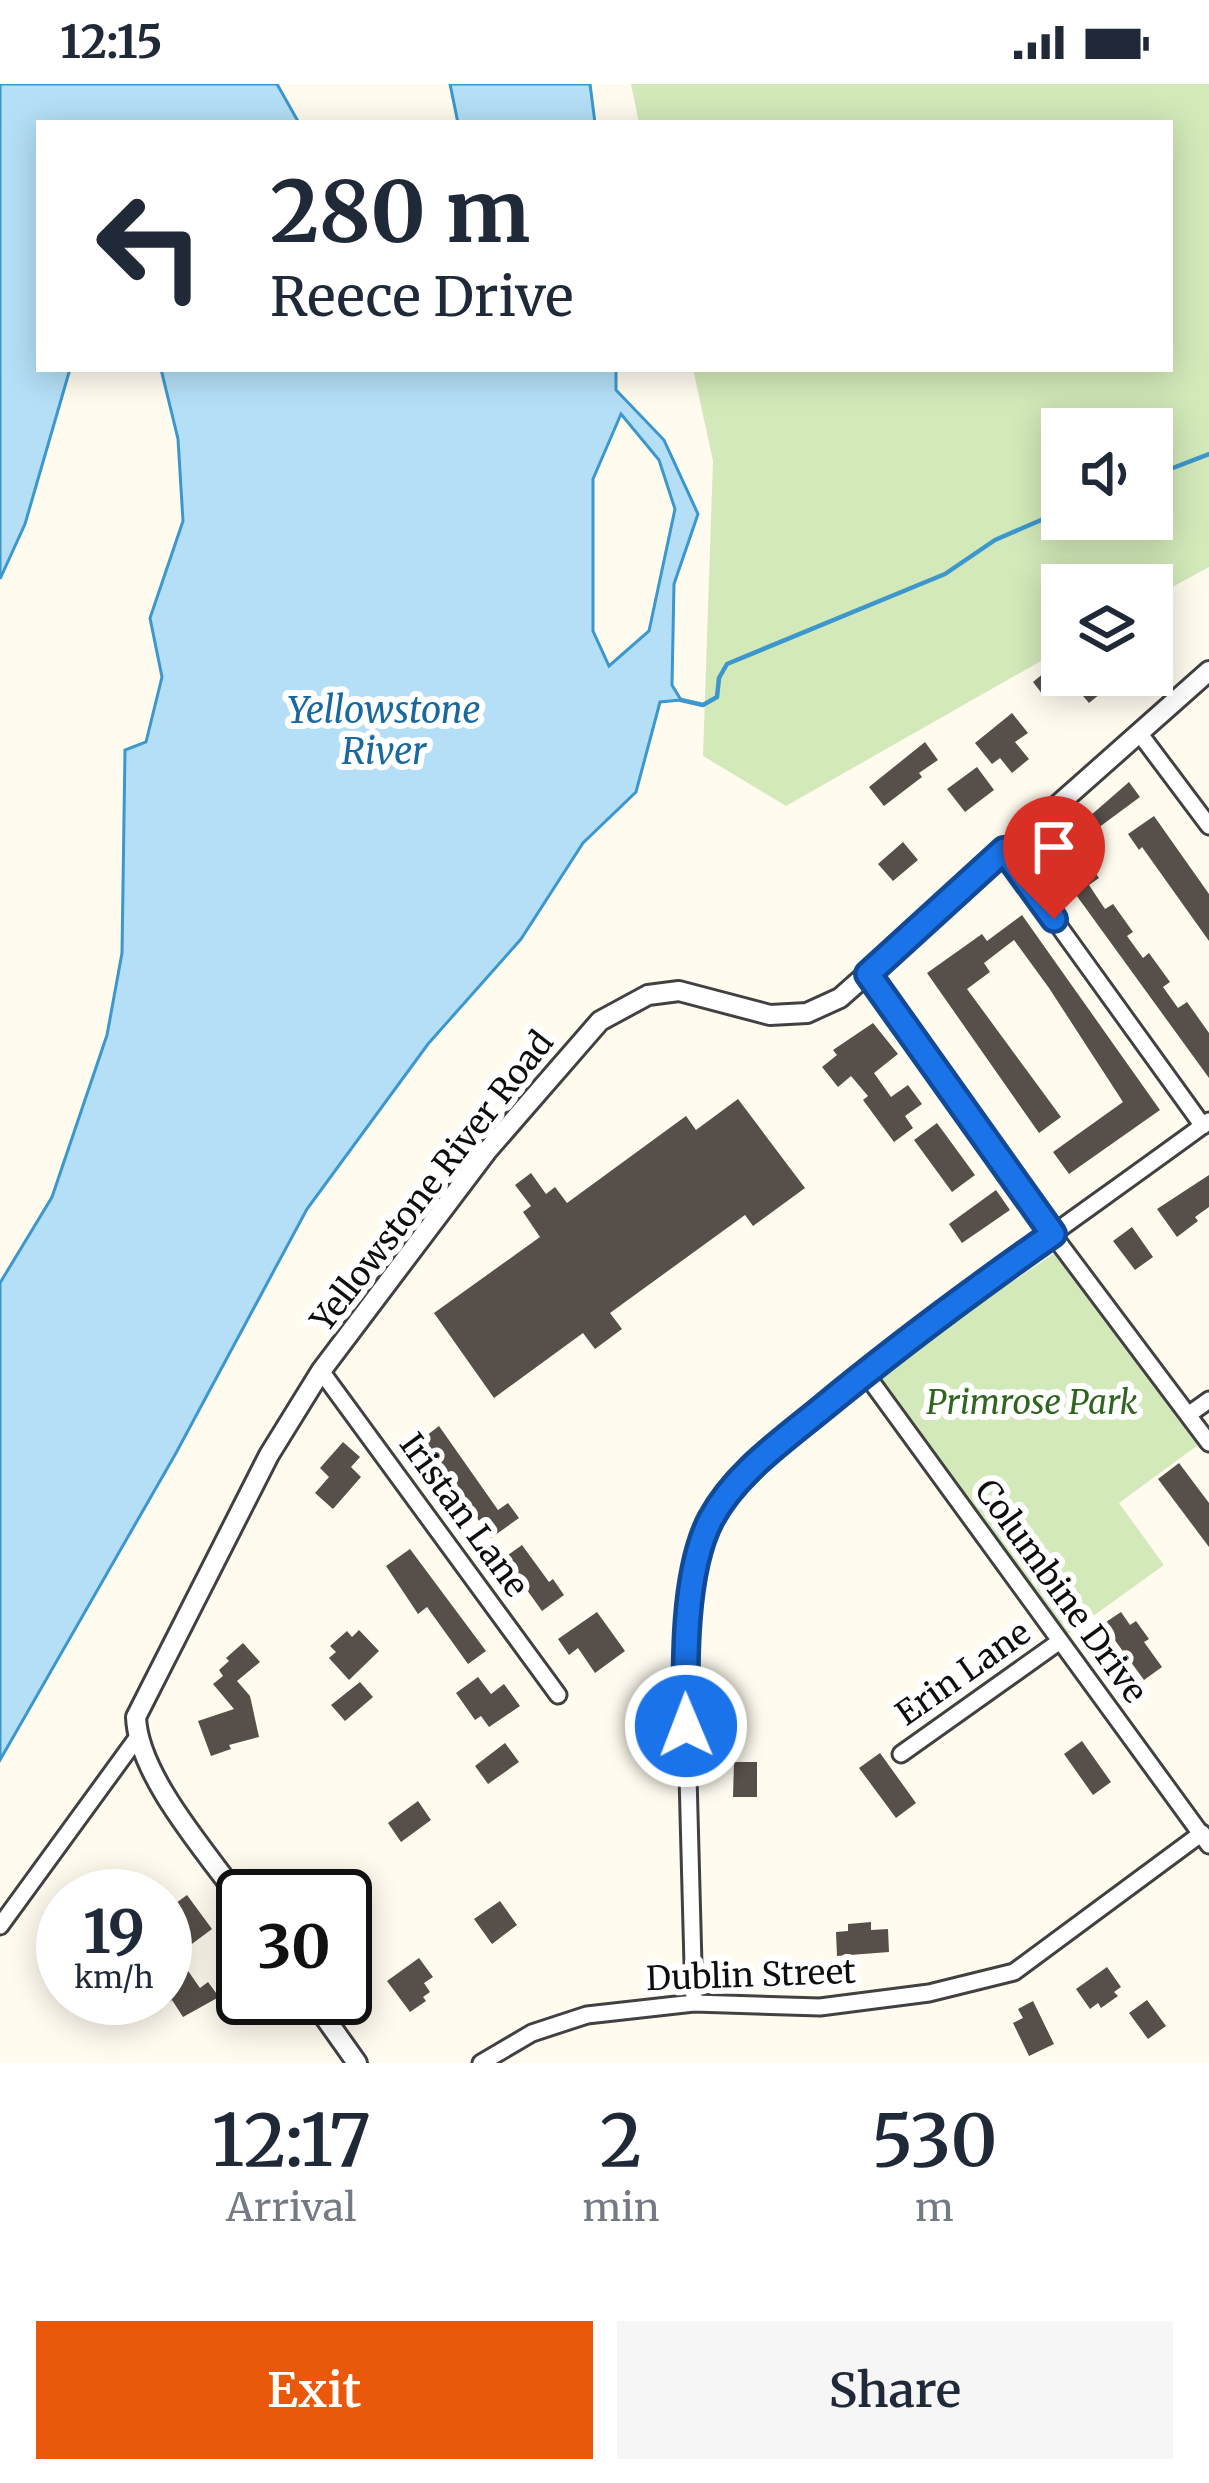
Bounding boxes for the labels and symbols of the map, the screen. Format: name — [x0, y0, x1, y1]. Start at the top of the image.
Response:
water label: Yellowstone River — [287, 688, 481, 774]
pin — [1003, 796, 1105, 919]
street label: Yellowstone River Road — [302, 1023, 562, 1340]
park label: Primrose Park — [926, 1382, 1138, 1423]
street label: Iristan Lane — [391, 1425, 537, 1605]
street label: Columbine Drive — [966, 1471, 1156, 1711]
street label: Erin Lane — [888, 1612, 1038, 1734]
position arrow — [623, 1663, 749, 1789]
speed limit sign: 30 — [216, 1869, 372, 2025]
street label: Dublin Street — [645, 1951, 857, 1999]

